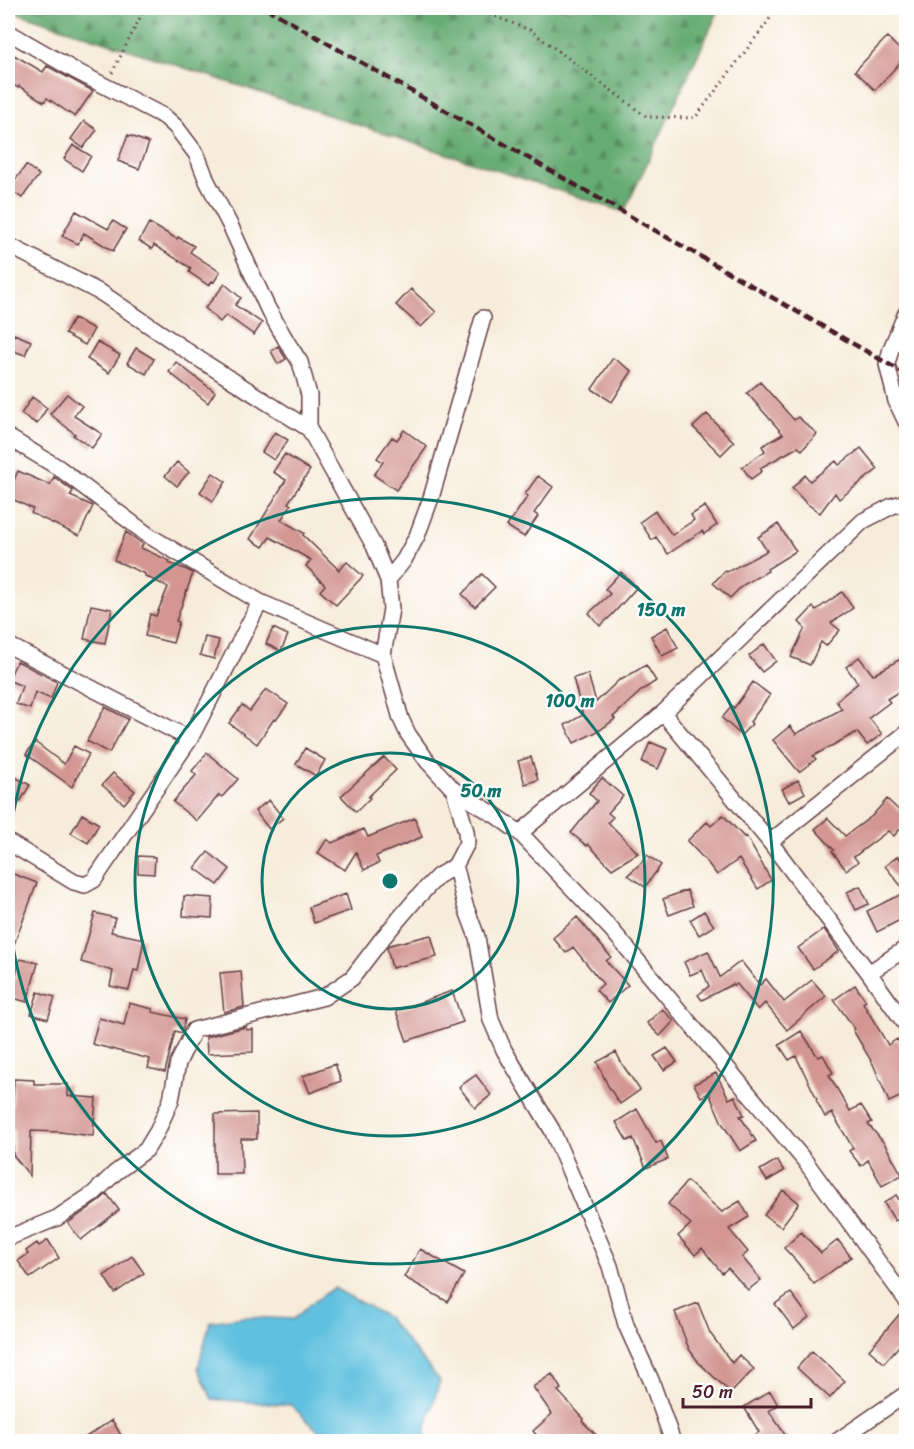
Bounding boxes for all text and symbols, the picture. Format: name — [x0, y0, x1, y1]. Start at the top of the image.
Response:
text: 150 m — [637, 594, 685, 626]
text: 100 m — [546, 685, 595, 717]
text: 50 m — [461, 775, 502, 807]
centre of rings — [380, 871, 400, 891]
scale bar — [683, 1371, 810, 1409]
text: 50 m — [692, 1376, 733, 1408]

